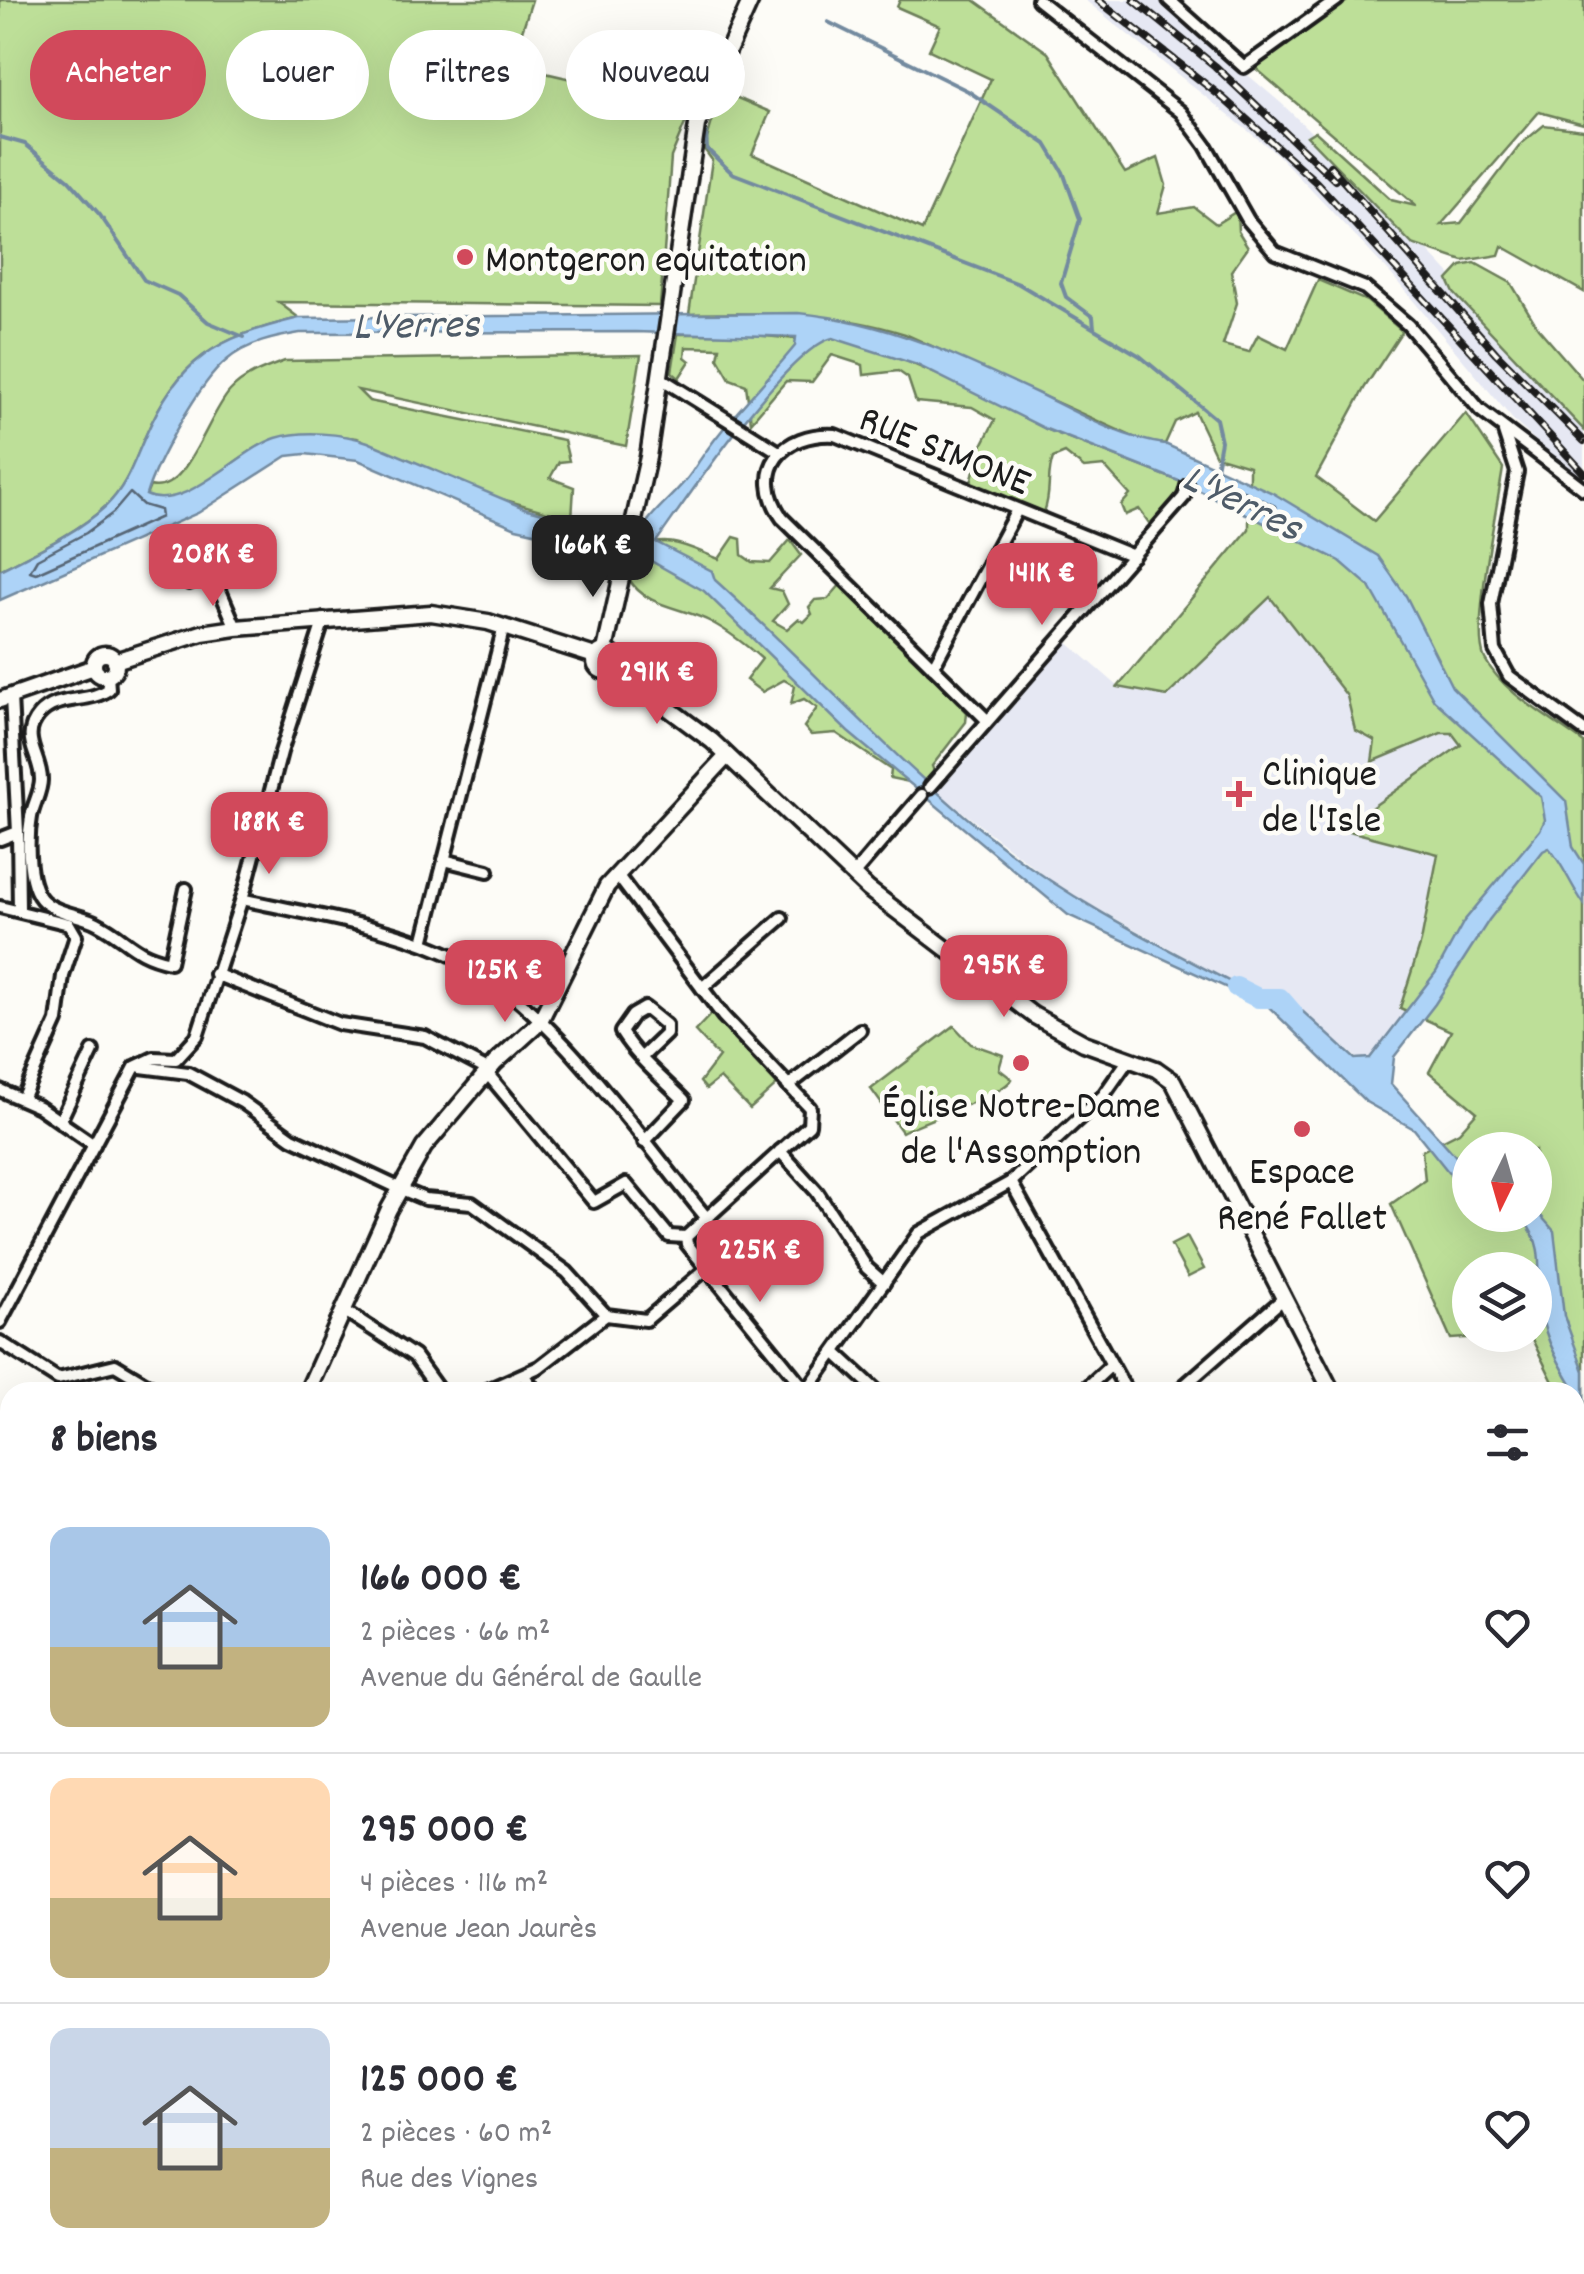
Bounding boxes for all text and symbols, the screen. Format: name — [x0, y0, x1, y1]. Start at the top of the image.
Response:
chip: Acheter — [30, 30, 206, 120]
chip: Louer — [226, 30, 369, 120]
chip: Filtres — [389, 30, 546, 120]
chip: Nouveau — [566, 30, 745, 120]
place label: Montgeron equitation — [485, 235, 807, 292]
marker: Montgeron equitation — [454, 246, 476, 268]
water label: L'Yerres — [352, 298, 481, 360]
street label: RUE SIMONE — [849, 394, 1038, 514]
water label: L'Yerres — [1171, 452, 1312, 562]
pin: 166K € — [512, 515, 674, 600]
pin: 208K € — [132, 524, 294, 609]
text: 166K € — [554, 524, 632, 570]
text: 208K € — [171, 533, 255, 579]
pin: 141K € — [961, 543, 1123, 628]
text: 141K € — [1008, 552, 1076, 598]
pin: 291K € — [576, 642, 738, 727]
text: 291K € — [619, 651, 695, 697]
place label: Clinique de l'Isle — [1262, 749, 1381, 852]
marker: Clinique de l'Isle — [1226, 781, 1252, 807]
pin: 188K € — [188, 792, 350, 877]
text: 188K € — [233, 801, 305, 847]
pin: 295K € — [923, 935, 1085, 1020]
pin: 125K € — [424, 940, 586, 1025]
text: 295K € — [962, 944, 1046, 990]
text: 125K € — [467, 949, 543, 995]
marker: Église Notre-Dame de l'Assomption — [1010, 1052, 1032, 1074]
place label: Église Notre-Dame de l'Assomption — [881, 1081, 1161, 1184]
marker: Espace René Fallet — [1291, 1118, 1313, 1140]
north arrow — [1452, 1132, 1552, 1232]
map controls — [1452, 1132, 1552, 1352]
place label: Espace René Fallet — [1217, 1147, 1387, 1250]
pin: 225K € — [679, 1220, 841, 1305]
text: 225K € — [719, 1229, 801, 1275]
button: layers — [1452, 1252, 1552, 1352]
text: 8 biens — [50, 1412, 158, 1472]
icon: filters — [1480, 1415, 1535, 1470]
text: 166 000 € — [360, 1551, 522, 1611]
icon: home — [130, 1567, 250, 1687]
icon: heart — [1480, 1600, 1535, 1655]
text: 2 pièces · 66 m² — [360, 1611, 550, 1657]
text: Avenue du Général de Gaulle — [360, 1657, 702, 1703]
text: 295 000 € — [360, 1802, 528, 1862]
icon: home — [130, 1818, 250, 1938]
icon: heart — [1480, 1851, 1535, 1906]
text: 4 pièces · 116 m² — [360, 1862, 548, 1908]
text: Avenue Jean Jaurès — [360, 1908, 597, 1954]
text: 125 000 € — [360, 2052, 518, 2112]
icon: home — [130, 2068, 250, 2188]
icon: heart — [1480, 2101, 1535, 2156]
text: 2 pièces · 60 m² — [360, 2112, 552, 2158]
text: Rue des Vignes — [360, 2158, 538, 2204]

